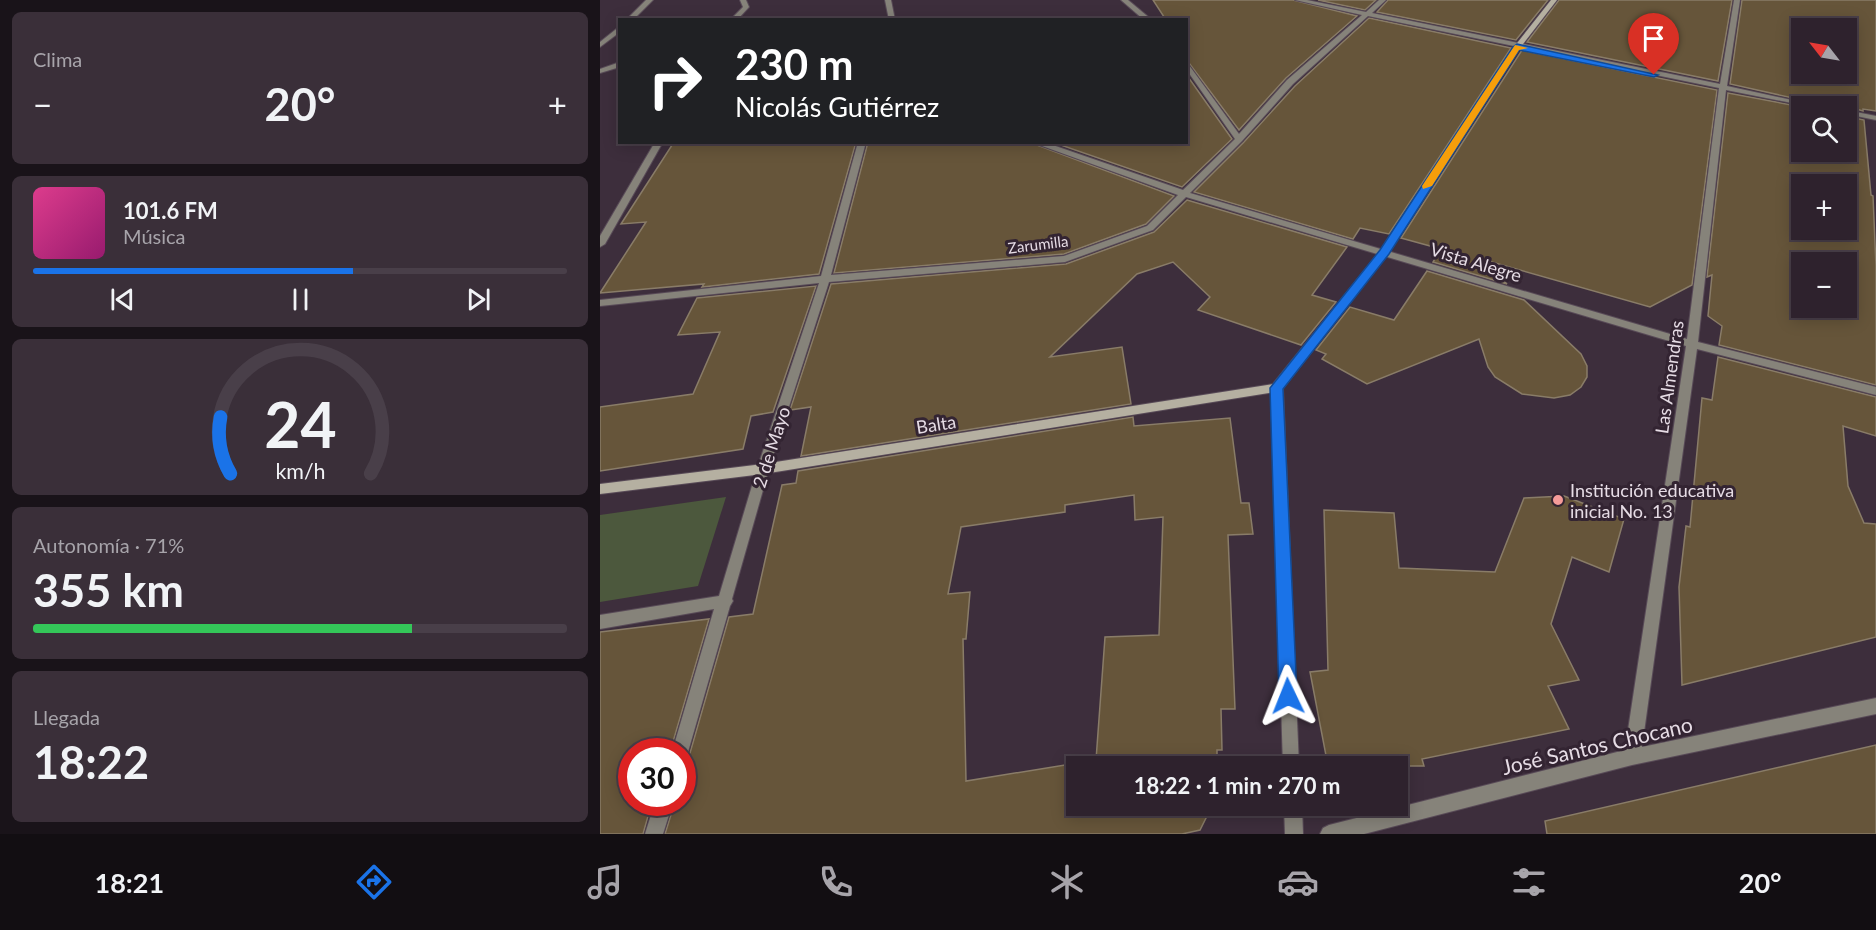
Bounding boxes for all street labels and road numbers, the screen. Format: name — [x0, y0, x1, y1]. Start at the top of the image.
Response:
street label: Zarumilla — [1007, 231, 1069, 257]
street label: Vista Alegre — [1428, 238, 1524, 286]
street label: Las Almendras — [1650, 319, 1688, 435]
street label: 2 de Mayo — [748, 404, 794, 490]
street label: Balta — [914, 410, 958, 438]
street label: José Santos Chocano — [1499, 711, 1695, 779]

